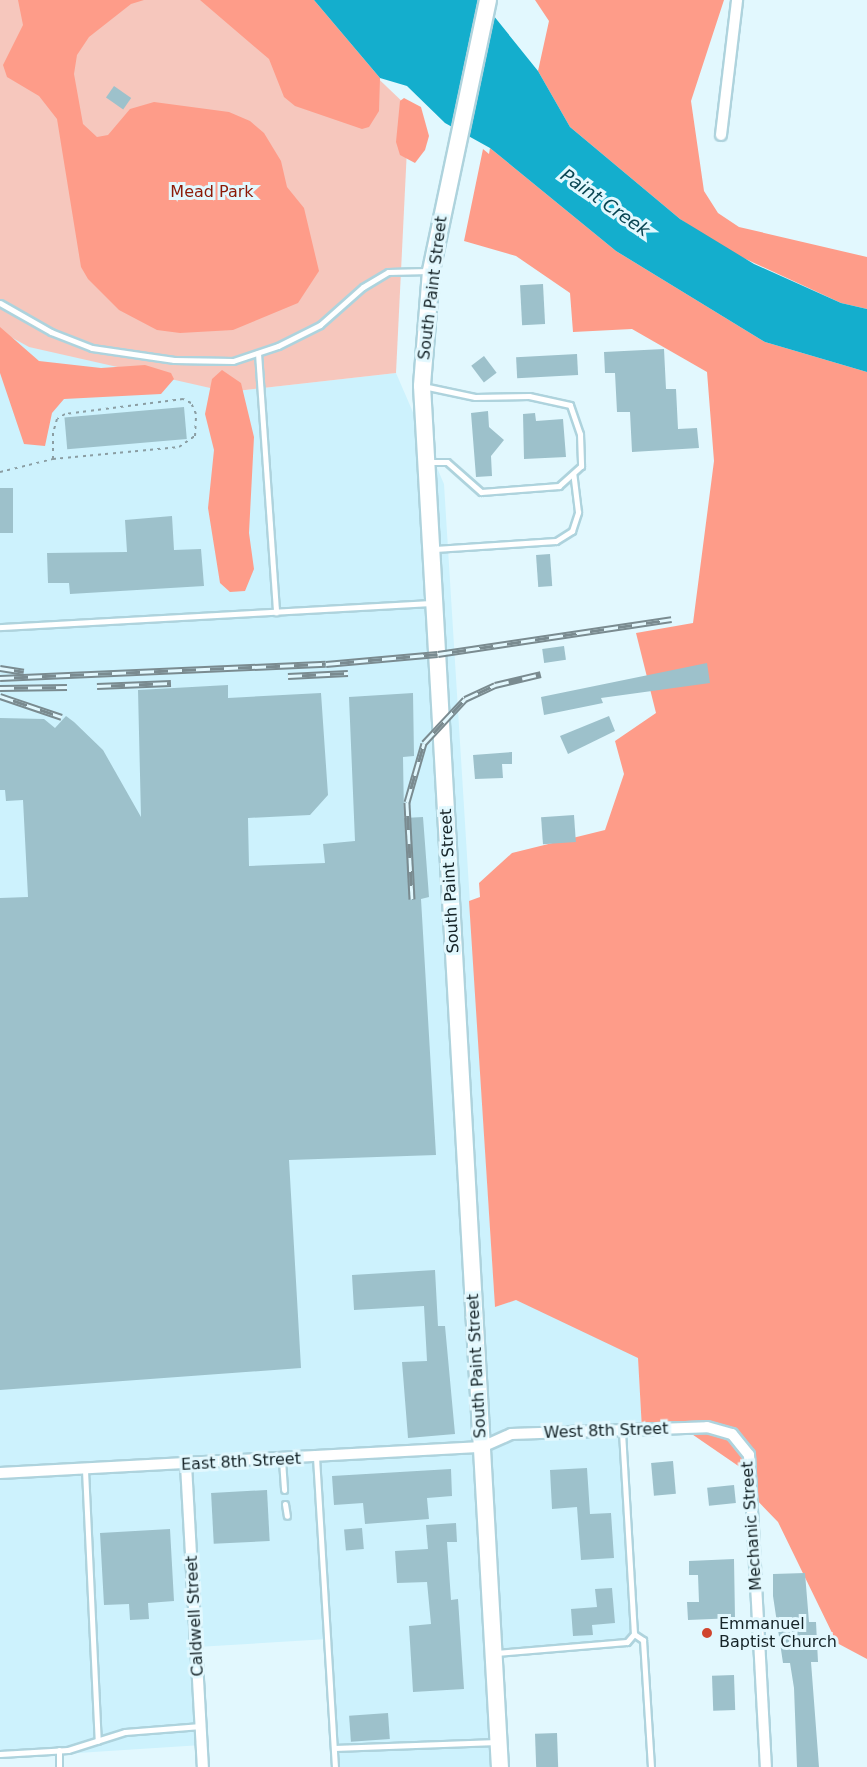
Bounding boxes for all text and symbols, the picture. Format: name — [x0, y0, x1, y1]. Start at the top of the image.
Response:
water label: Paint Creek — [556, 164, 654, 242]
park label: Mead Park — [170, 182, 254, 202]
street label: South Paint Street — [415, 215, 451, 361]
street label: South Paint Street — [437, 808, 463, 954]
street label: South Paint Street — [464, 1293, 490, 1439]
street label: West 8th Street — [543, 1419, 669, 1443]
street label: East 8th Street — [181, 1449, 301, 1475]
street label: Mechanic Street — [738, 1461, 766, 1591]
street label: Caldwell Street — [182, 1555, 208, 1677]
place label: Emmanuel Baptist Church — [719, 1614, 837, 1652]
marker: Emmanuel Baptist Church — [700, 1626, 714, 1640]

